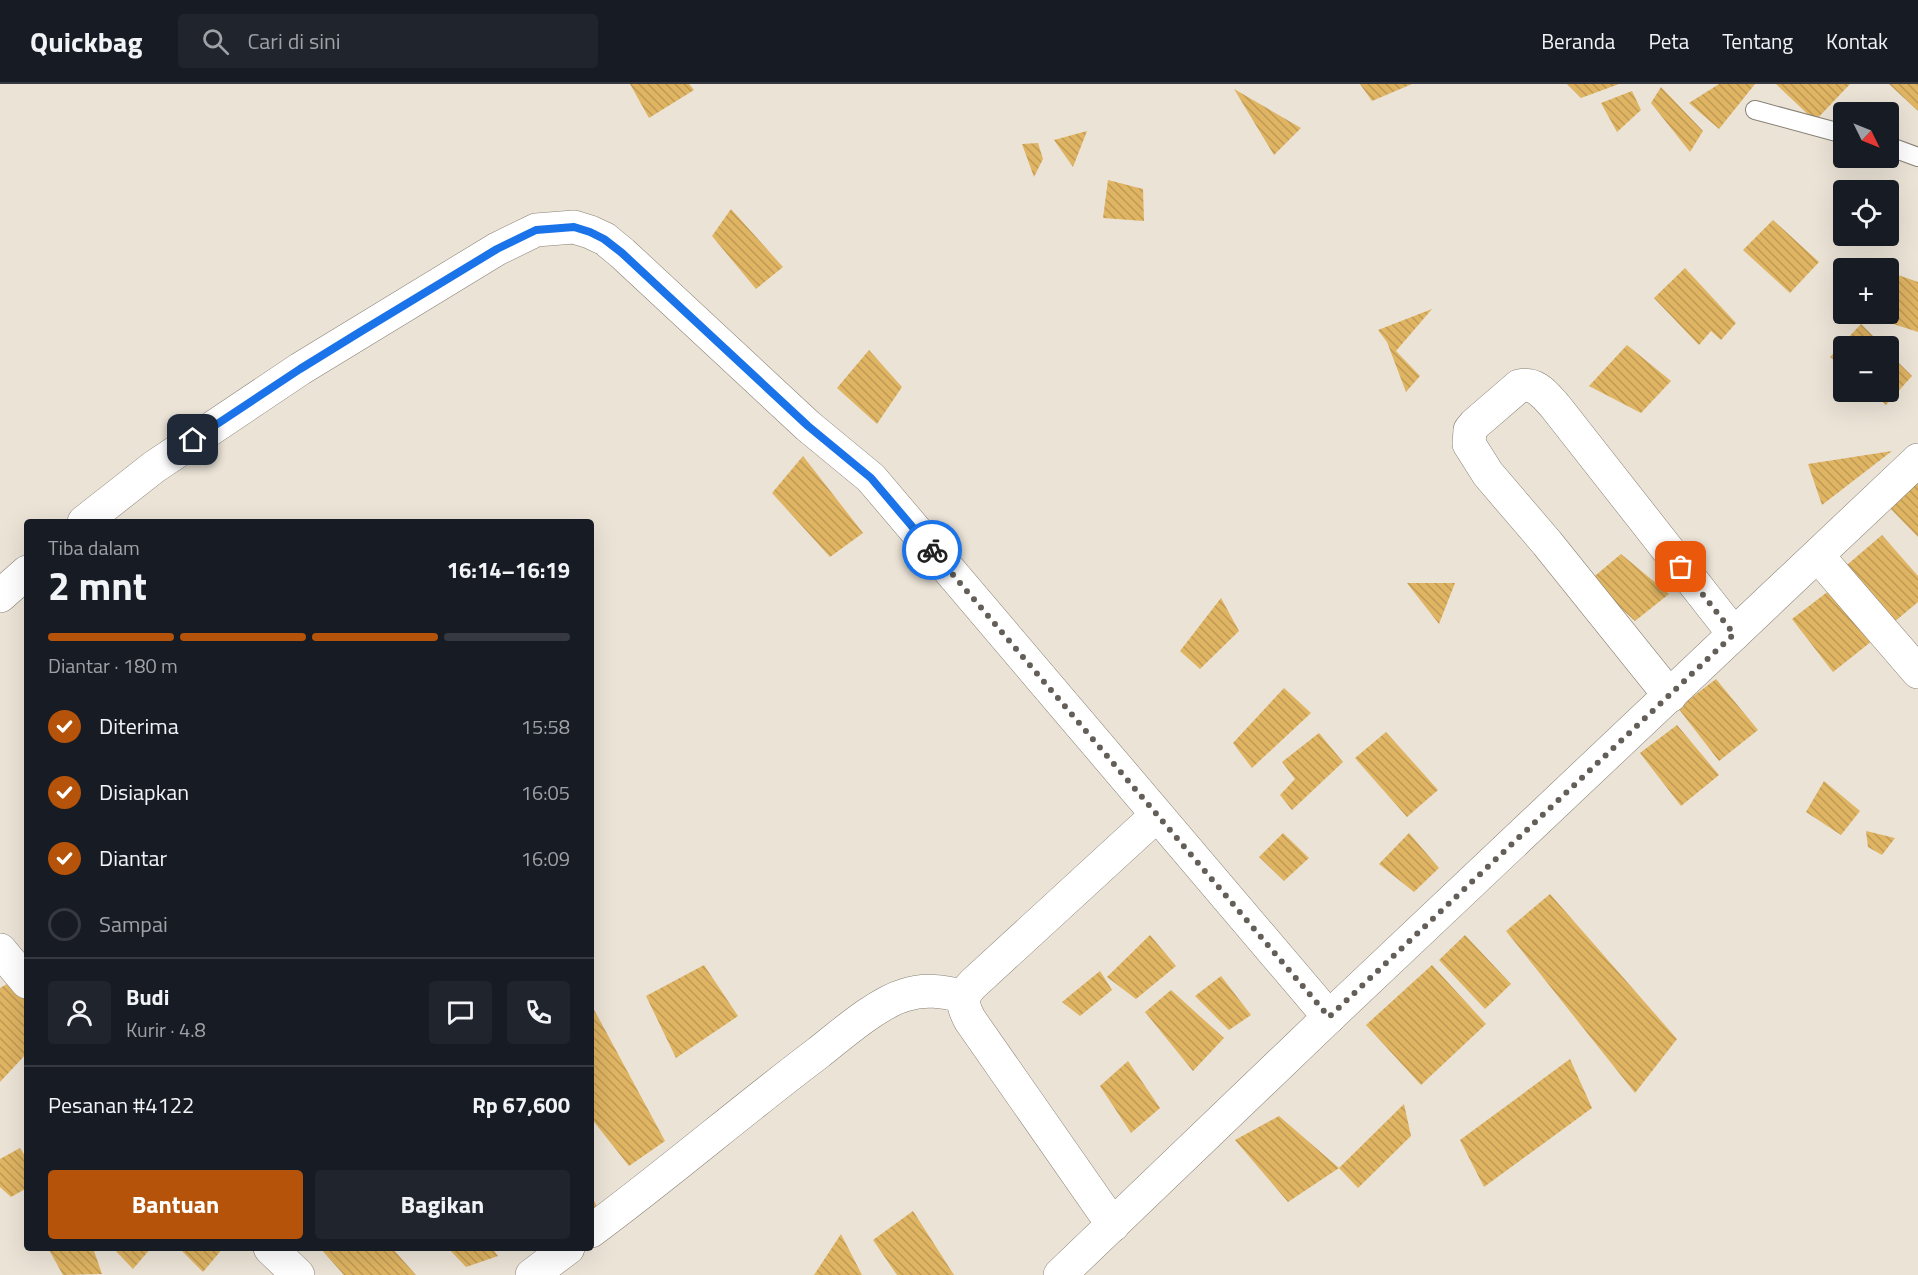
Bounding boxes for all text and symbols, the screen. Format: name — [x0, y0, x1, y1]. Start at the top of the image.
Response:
search box — [178, 14, 598, 68]
text: Quickbag — [30, 20, 142, 63]
text: Cari di sini — [247, 24, 341, 58]
icon: search — [199, 25, 232, 58]
text: Beranda — [1541, 25, 1615, 57]
text: Peta — [1648, 25, 1689, 57]
text: Tentang — [1722, 25, 1793, 57]
text: Kontak — [1826, 25, 1888, 57]
north arrow — [1833, 102, 1899, 168]
map controls — [1833, 102, 1899, 402]
button: locate — [1833, 180, 1899, 246]
button: + — [1833, 258, 1899, 324]
button: − — [1833, 336, 1899, 402]
pin — [167, 414, 218, 465]
icon: home — [176, 423, 209, 456]
courier — [902, 520, 962, 580]
text: Tiba dalam — [48, 532, 140, 563]
icon: bike — [916, 534, 949, 567]
pin — [1655, 541, 1706, 592]
icon: bag — [1664, 550, 1697, 583]
text: 16:14–16:19 — [447, 553, 570, 587]
text: 2 mnt — [48, 556, 147, 615]
text: Diantar · 180 m — [48, 650, 178, 681]
text: Diterima — [99, 709, 179, 743]
icon: check — [48, 710, 81, 743]
text: 15:58 — [521, 711, 570, 742]
text: Disiapkan — [99, 775, 189, 809]
icon: check — [48, 776, 81, 809]
text: 16:05 — [521, 777, 570, 808]
text: Diantar — [99, 841, 167, 875]
icon: check — [48, 842, 81, 875]
text: 16:09 — [521, 843, 570, 874]
text: Sampai — [99, 907, 168, 941]
text: Budi — [126, 980, 169, 1014]
button: person — [48, 981, 111, 1044]
button: chat — [429, 981, 492, 1044]
button: phone — [507, 981, 570, 1044]
text: Kurir · 4.8 — [126, 1014, 206, 1045]
text: Pesanan #4122 — [48, 1088, 194, 1122]
text: Rp 67,600 — [472, 1088, 570, 1122]
button: Bantuan — [48, 1170, 303, 1239]
button: Bagikan — [315, 1170, 570, 1239]

